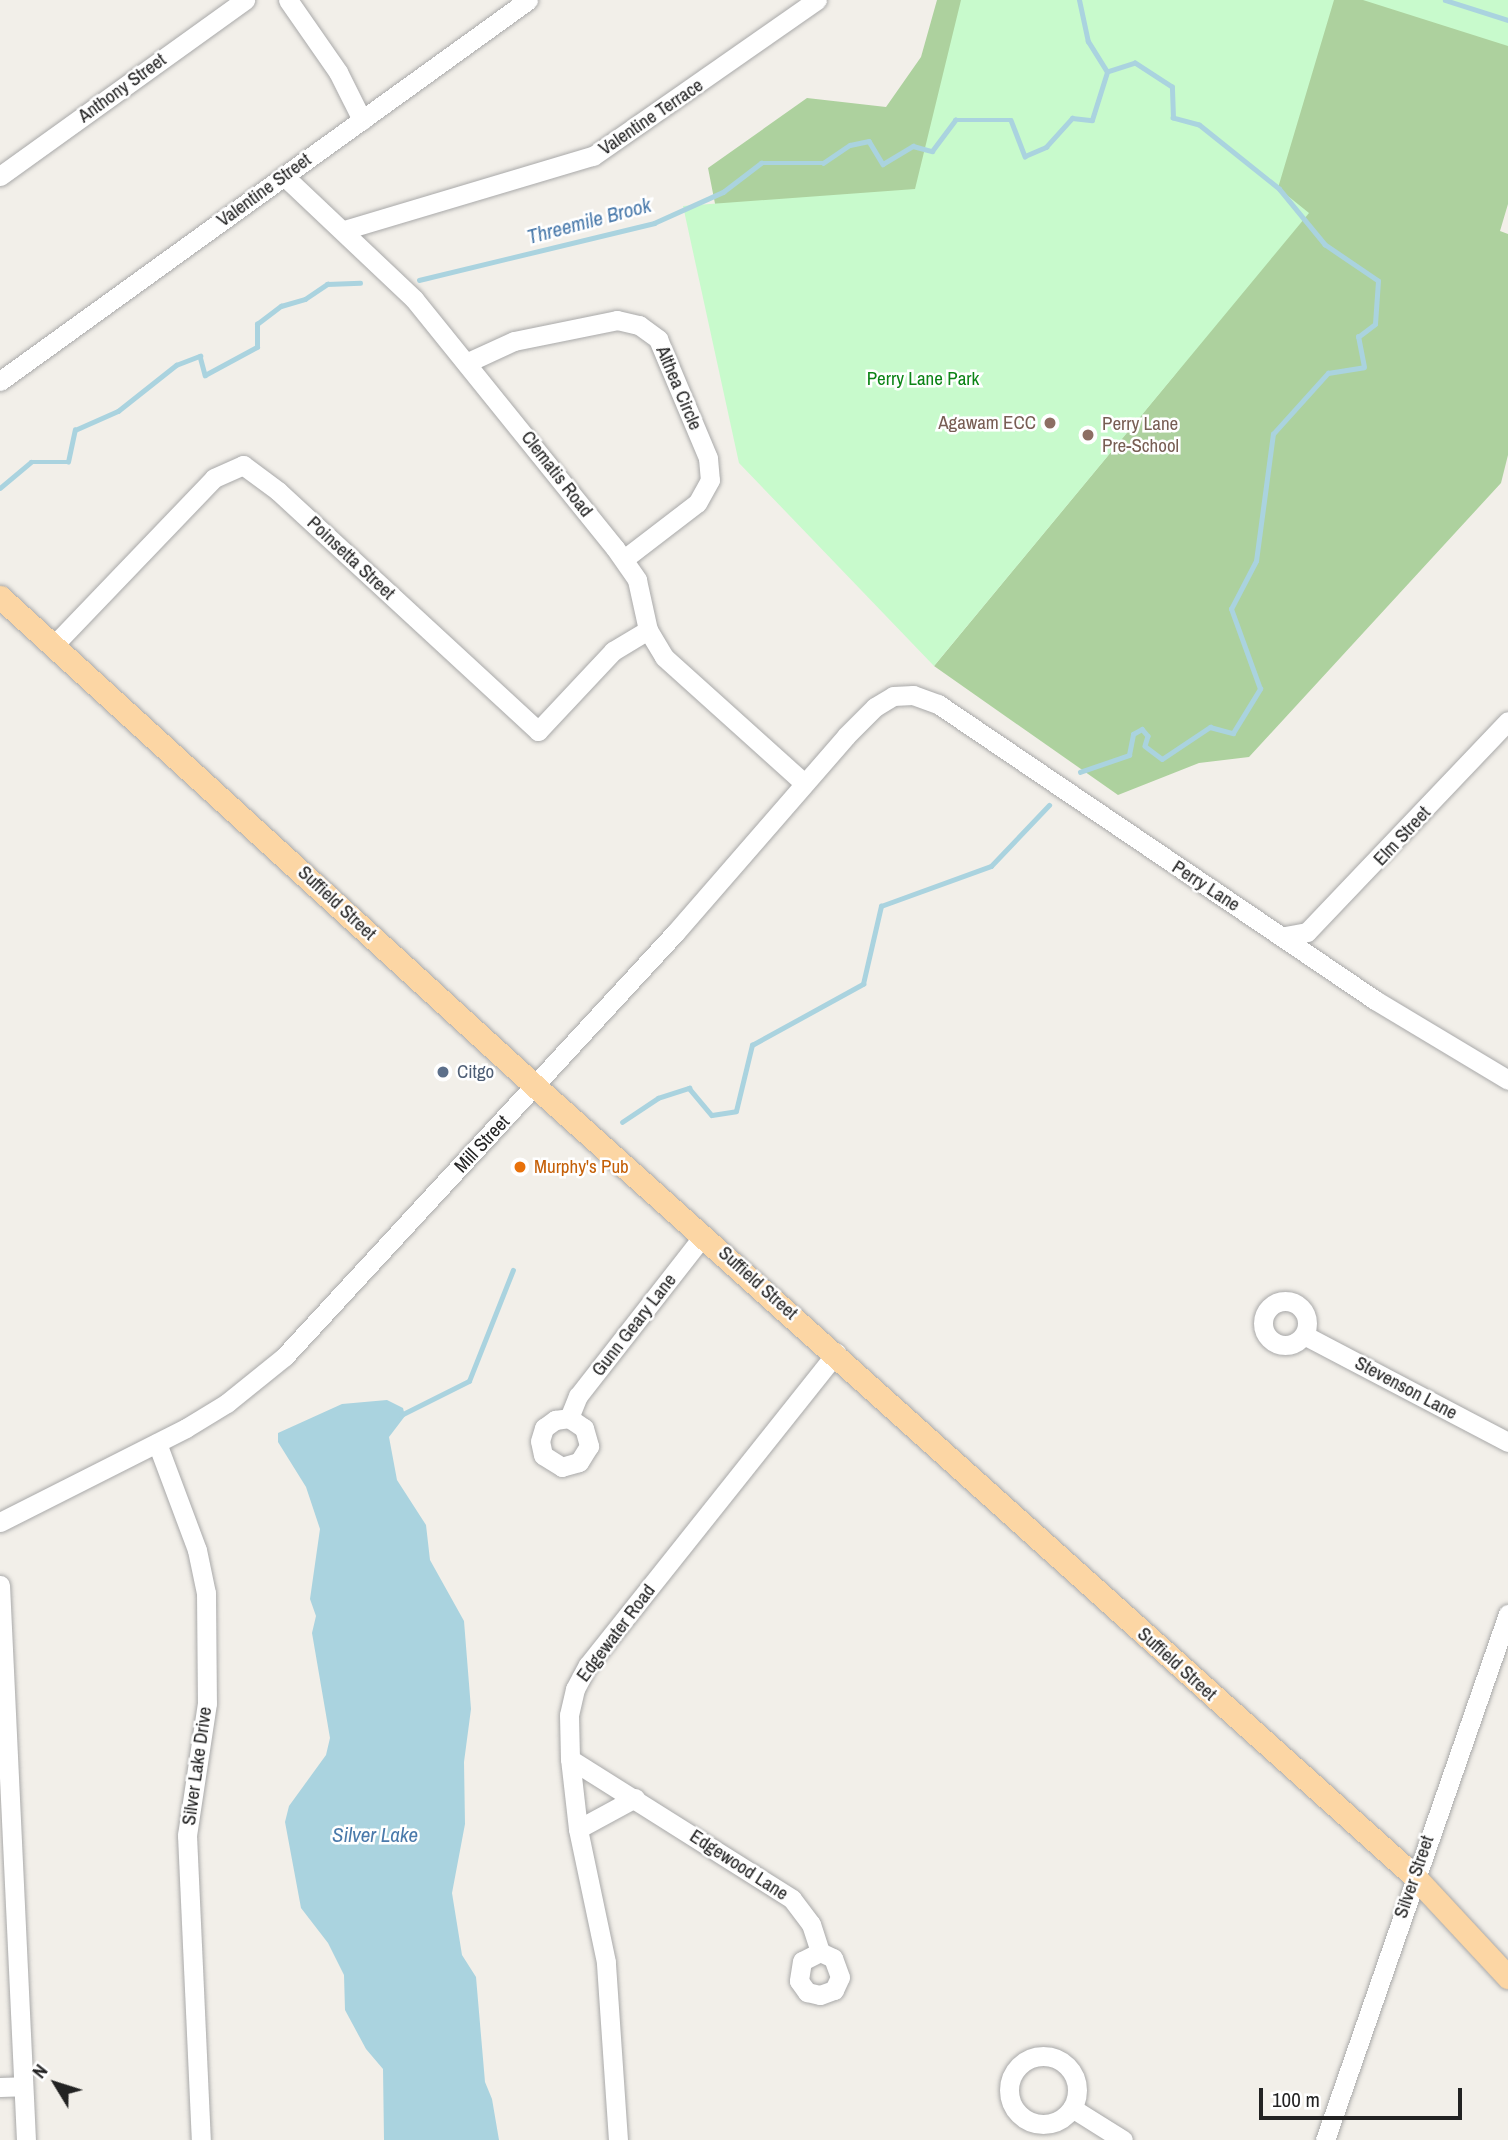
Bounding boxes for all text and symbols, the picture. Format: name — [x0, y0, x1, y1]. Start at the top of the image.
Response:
street label: Anthony Street — [74, 48, 170, 128]
street label: Valentine Terrace — [594, 74, 708, 160]
street label: Valentine Street — [213, 148, 315, 232]
water label: Threemile Brook — [524, 192, 654, 250]
street label: Althea Circle — [651, 342, 707, 434]
park label: Perry Lane Park — [867, 368, 979, 390]
place label: Agawam ECC — [938, 412, 1036, 434]
place label: Perry Lane Pre-School — [1102, 413, 1179, 457]
marker: Agawam ECC — [1042, 415, 1058, 431]
street label: Clematis Road — [516, 426, 598, 522]
marker: Perry Lane Pre-School — [1080, 427, 1096, 443]
street label: Poinsetta Street — [302, 512, 400, 604]
street label: Elm Street — [1369, 802, 1435, 870]
street label: Perry Lane — [1168, 856, 1244, 916]
street label: Suffield Street — [293, 861, 381, 945]
place label: Citgo — [457, 1061, 494, 1083]
marker: Citgo — [435, 1064, 451, 1080]
street label: Mill Street — [450, 1111, 514, 1177]
place label: Murphy's Pub — [534, 1156, 629, 1178]
marker: Murphy's Pub — [512, 1159, 528, 1175]
street label: Suffield Street — [714, 1242, 802, 1324]
street label: Gunn Geary Lane — [587, 1269, 681, 1381]
street label: Stevenson Lane — [1351, 1352, 1461, 1424]
street label: Edgewater Road — [572, 1580, 660, 1686]
street label: Suffield Street — [1133, 1623, 1221, 1705]
street label: Silver Lake Drive — [177, 1705, 217, 1827]
water label: Silver Lake — [332, 1822, 418, 1848]
street label: Edgewood Lane — [686, 1825, 792, 1905]
street label: Silver Street — [1389, 1833, 1439, 1921]
north arrow — [21, 2049, 91, 2119]
text: N — [26, 2059, 53, 2084]
scale bar — [1263, 2074, 1466, 2118]
text: 100 m — [1272, 2085, 1320, 2114]

